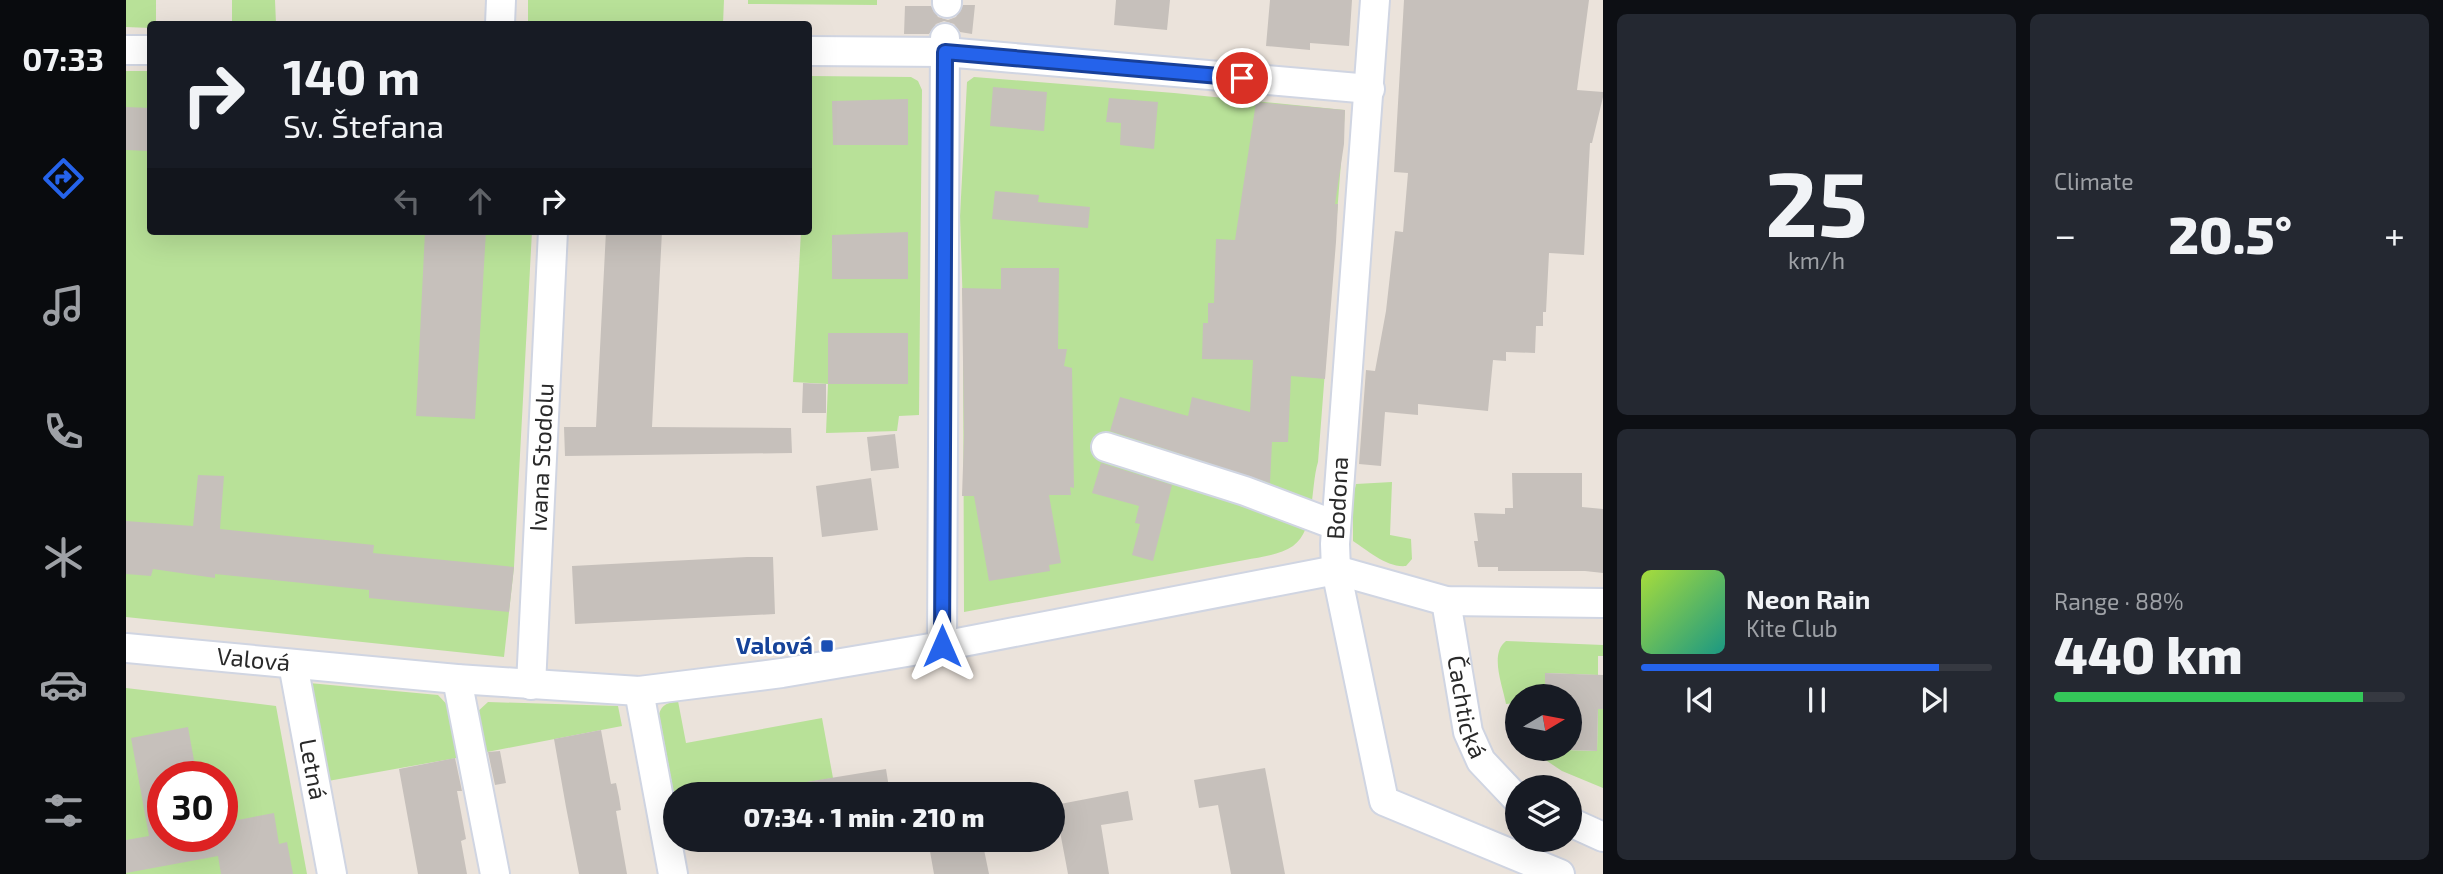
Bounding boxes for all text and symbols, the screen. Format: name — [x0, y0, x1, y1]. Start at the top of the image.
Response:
text: 07:33 — [22, 39, 104, 77]
text: 140 m — [283, 46, 420, 105]
pin — [1212, 48, 1272, 108]
icon: right — [168, 49, 259, 140]
icon: arrive — [1223, 59, 1261, 97]
text: Sv. Štefana — [283, 106, 444, 144]
text: 25 — [1765, 146, 1868, 255]
icon: directions — [39, 154, 88, 203]
text: Climate — [2054, 167, 2134, 195]
icon: left — [388, 182, 426, 220]
icon: ahead — [461, 182, 499, 220]
icon: right — [534, 182, 572, 220]
text: 20.5° — [2168, 202, 2292, 264]
text: − — [2054, 211, 2076, 257]
text: + — [2384, 211, 2405, 257]
text: km/h — [1788, 246, 1845, 274]
icon: music — [39, 281, 88, 330]
street label: Ivana Stodolu — [522, 382, 559, 532]
icon: phone — [39, 407, 88, 456]
street label: Bodona — [1320, 456, 1353, 540]
icon: climate — [39, 533, 88, 582]
text: Neon Rain — [1746, 583, 1870, 614]
text: Range · 88% — [2054, 587, 2183, 615]
position arrow — [905, 609, 979, 683]
text: Kite Club — [1746, 614, 1838, 642]
text: 440 km — [2054, 622, 2243, 684]
place label: Valová — [736, 630, 813, 659]
marker: Valová — [819, 638, 835, 654]
street label: Valová — [216, 641, 292, 676]
street label: Čachtická — [1442, 653, 1494, 762]
icon: car — [39, 660, 88, 709]
icon: previous — [1681, 681, 1719, 719]
icon: pause — [1798, 681, 1836, 719]
icon: next — [1915, 681, 1953, 719]
north arrow — [1505, 684, 1582, 761]
map controls — [1505, 684, 1582, 852]
street label: Letná — [294, 736, 334, 802]
speed limit sign: 30 — [147, 761, 238, 852]
button: layers — [1505, 775, 1582, 852]
icon: filters — [39, 786, 88, 835]
text: 07:34 · 1 min · 210 m — [743, 801, 985, 832]

